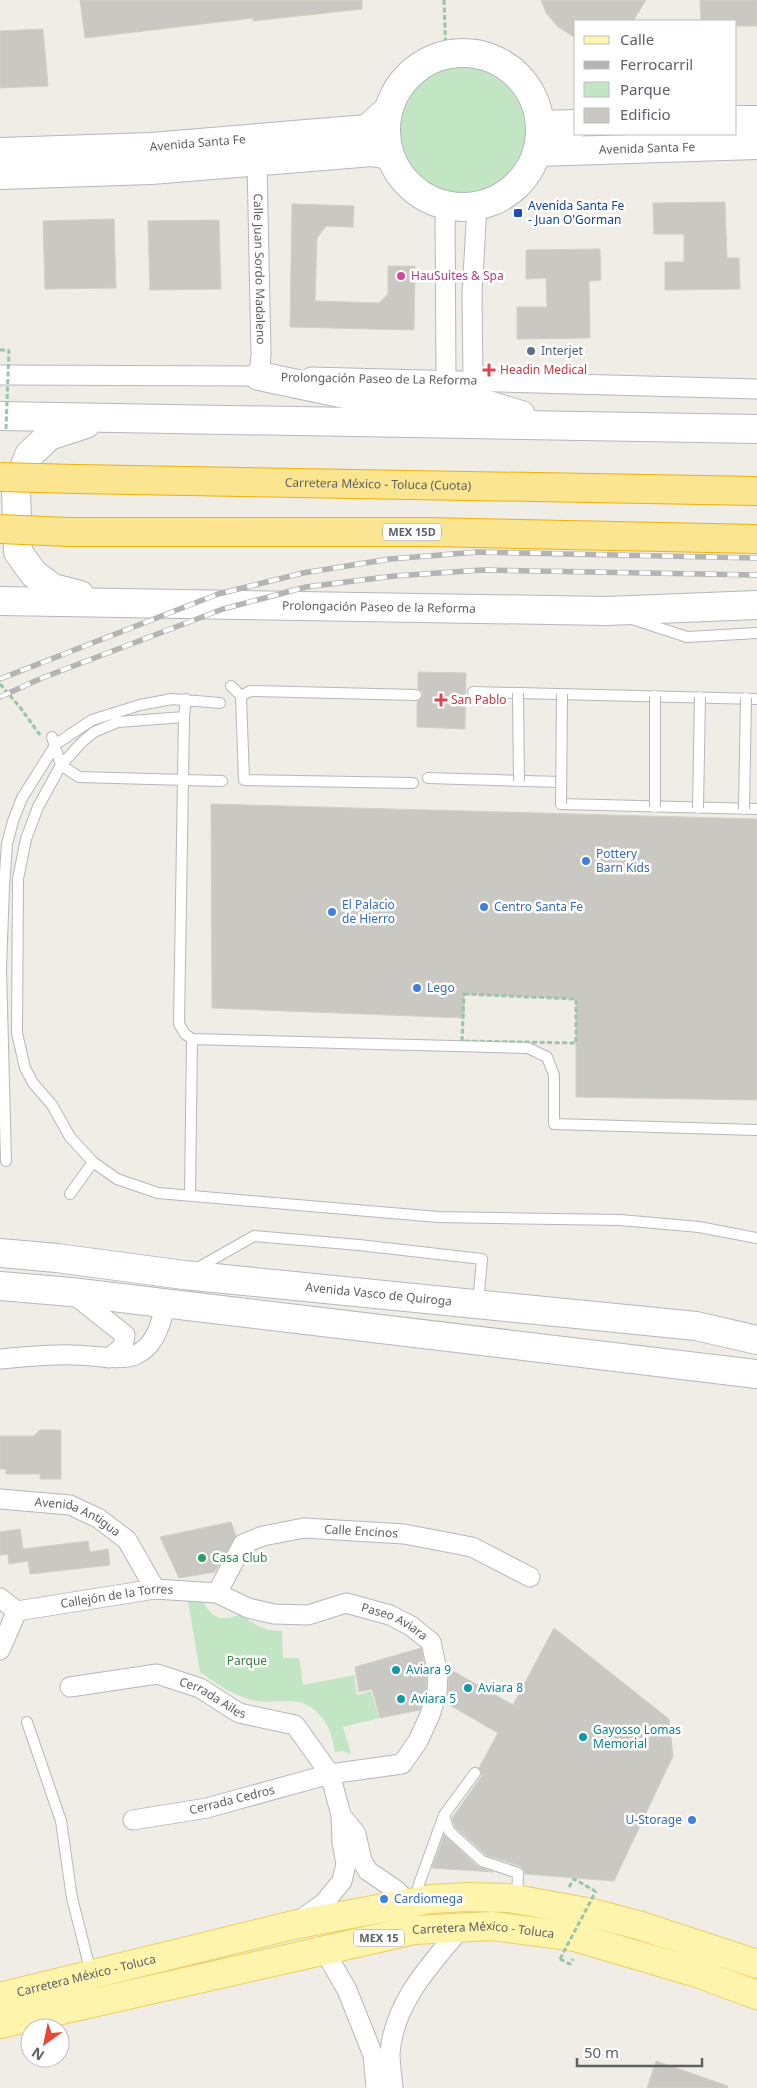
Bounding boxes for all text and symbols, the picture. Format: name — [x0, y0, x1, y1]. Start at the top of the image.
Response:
legend — [574, 20, 737, 135]
text: Calle — [620, 29, 654, 49]
text: Ferrocarril — [620, 54, 693, 74]
text: Parque — [620, 79, 670, 99]
text: Edificio — [620, 104, 671, 124]
street label: Avenida Santa Fe — [149, 130, 247, 155]
street label: Avenida Santa Fe — [599, 138, 696, 158]
street label: Calle Juan Sordo Madaleno — [250, 193, 270, 345]
place label: Avenida Santa Fe - Juan O'Gorman — [528, 197, 624, 228]
marker: Avenida Santa Fe - Juan O'Gorman — [512, 207, 524, 219]
place label: HauSuites & Spa — [411, 267, 504, 284]
marker: HauSuites & Spa — [395, 270, 407, 282]
place label: Interjet — [541, 342, 583, 359]
marker: Interjet — [525, 345, 537, 357]
place label: Headin Medical — [500, 361, 587, 378]
marker: Headin Medical — [482, 363, 496, 377]
street label: Prolongación Paseo de La Reforma — [281, 368, 477, 389]
street label: Carretera México - Toluca (Cuota) — [285, 474, 472, 494]
road number: MEX 15D — [383, 524, 441, 540]
street label: Prolongación Paseo de la Reforma — [282, 597, 476, 617]
place label: San Pablo — [451, 691, 507, 708]
marker: San Pablo — [435, 694, 447, 706]
place label: Pottery Barn Kids — [596, 845, 650, 876]
marker: Pottery Barn Kids — [580, 855, 592, 867]
place label: El Palacio de Hierro — [342, 896, 395, 927]
place label: Centro Santa Fe — [494, 898, 583, 915]
marker: Centro Santa Fe — [478, 901, 490, 913]
marker: El Palacio de Hierro — [326, 906, 338, 918]
place label: Lego — [427, 979, 455, 996]
marker: Lego — [411, 982, 423, 994]
street label: Avenida Vasco de Quiroga — [305, 1278, 453, 1310]
street label: Avenida Antigua — [34, 1493, 124, 1540]
street label: Calle Encinos — [324, 1520, 399, 1542]
place label: Casa Club — [212, 1549, 267, 1566]
marker: Casa Club — [196, 1552, 208, 1564]
street label: Callejón de la Torres — [59, 1580, 174, 1612]
street label: Paseo Aviara — [359, 1599, 431, 1644]
park label: Parque — [227, 1652, 267, 1669]
place label: Aviara 9 — [406, 1661, 451, 1678]
marker: Aviara 9 — [390, 1664, 402, 1676]
street label: Cerrada Ailes — [177, 1673, 248, 1722]
place label: Aviara 8 — [478, 1679, 523, 1696]
marker: Aviara 8 — [462, 1682, 474, 1694]
place label: Aviara 5 — [411, 1690, 456, 1707]
marker: Aviara 5 — [395, 1693, 407, 1705]
place label: Gayosso Lomas Memorial — [593, 1721, 681, 1752]
marker: Gayosso Lomas Memorial — [577, 1731, 589, 1743]
street label: Cerrada Cedros — [187, 1781, 277, 1818]
place label: U-Storage — [626, 1811, 682, 1828]
marker: U-Storage — [686, 1814, 698, 1826]
place label: Cardiomega — [394, 1890, 463, 1907]
marker: Cardiomega — [378, 1893, 390, 1905]
street label: Carretera México - Toluca — [412, 1917, 555, 1942]
road number: MEX 15 — [354, 1930, 404, 1946]
street label: Carretera México - Toluca — [15, 1950, 158, 2001]
north arrow — [20, 2018, 70, 2068]
scale bar — [577, 2036, 702, 2068]
text: 50 m — [584, 2042, 619, 2062]
text: N — [28, 2043, 48, 2065]

